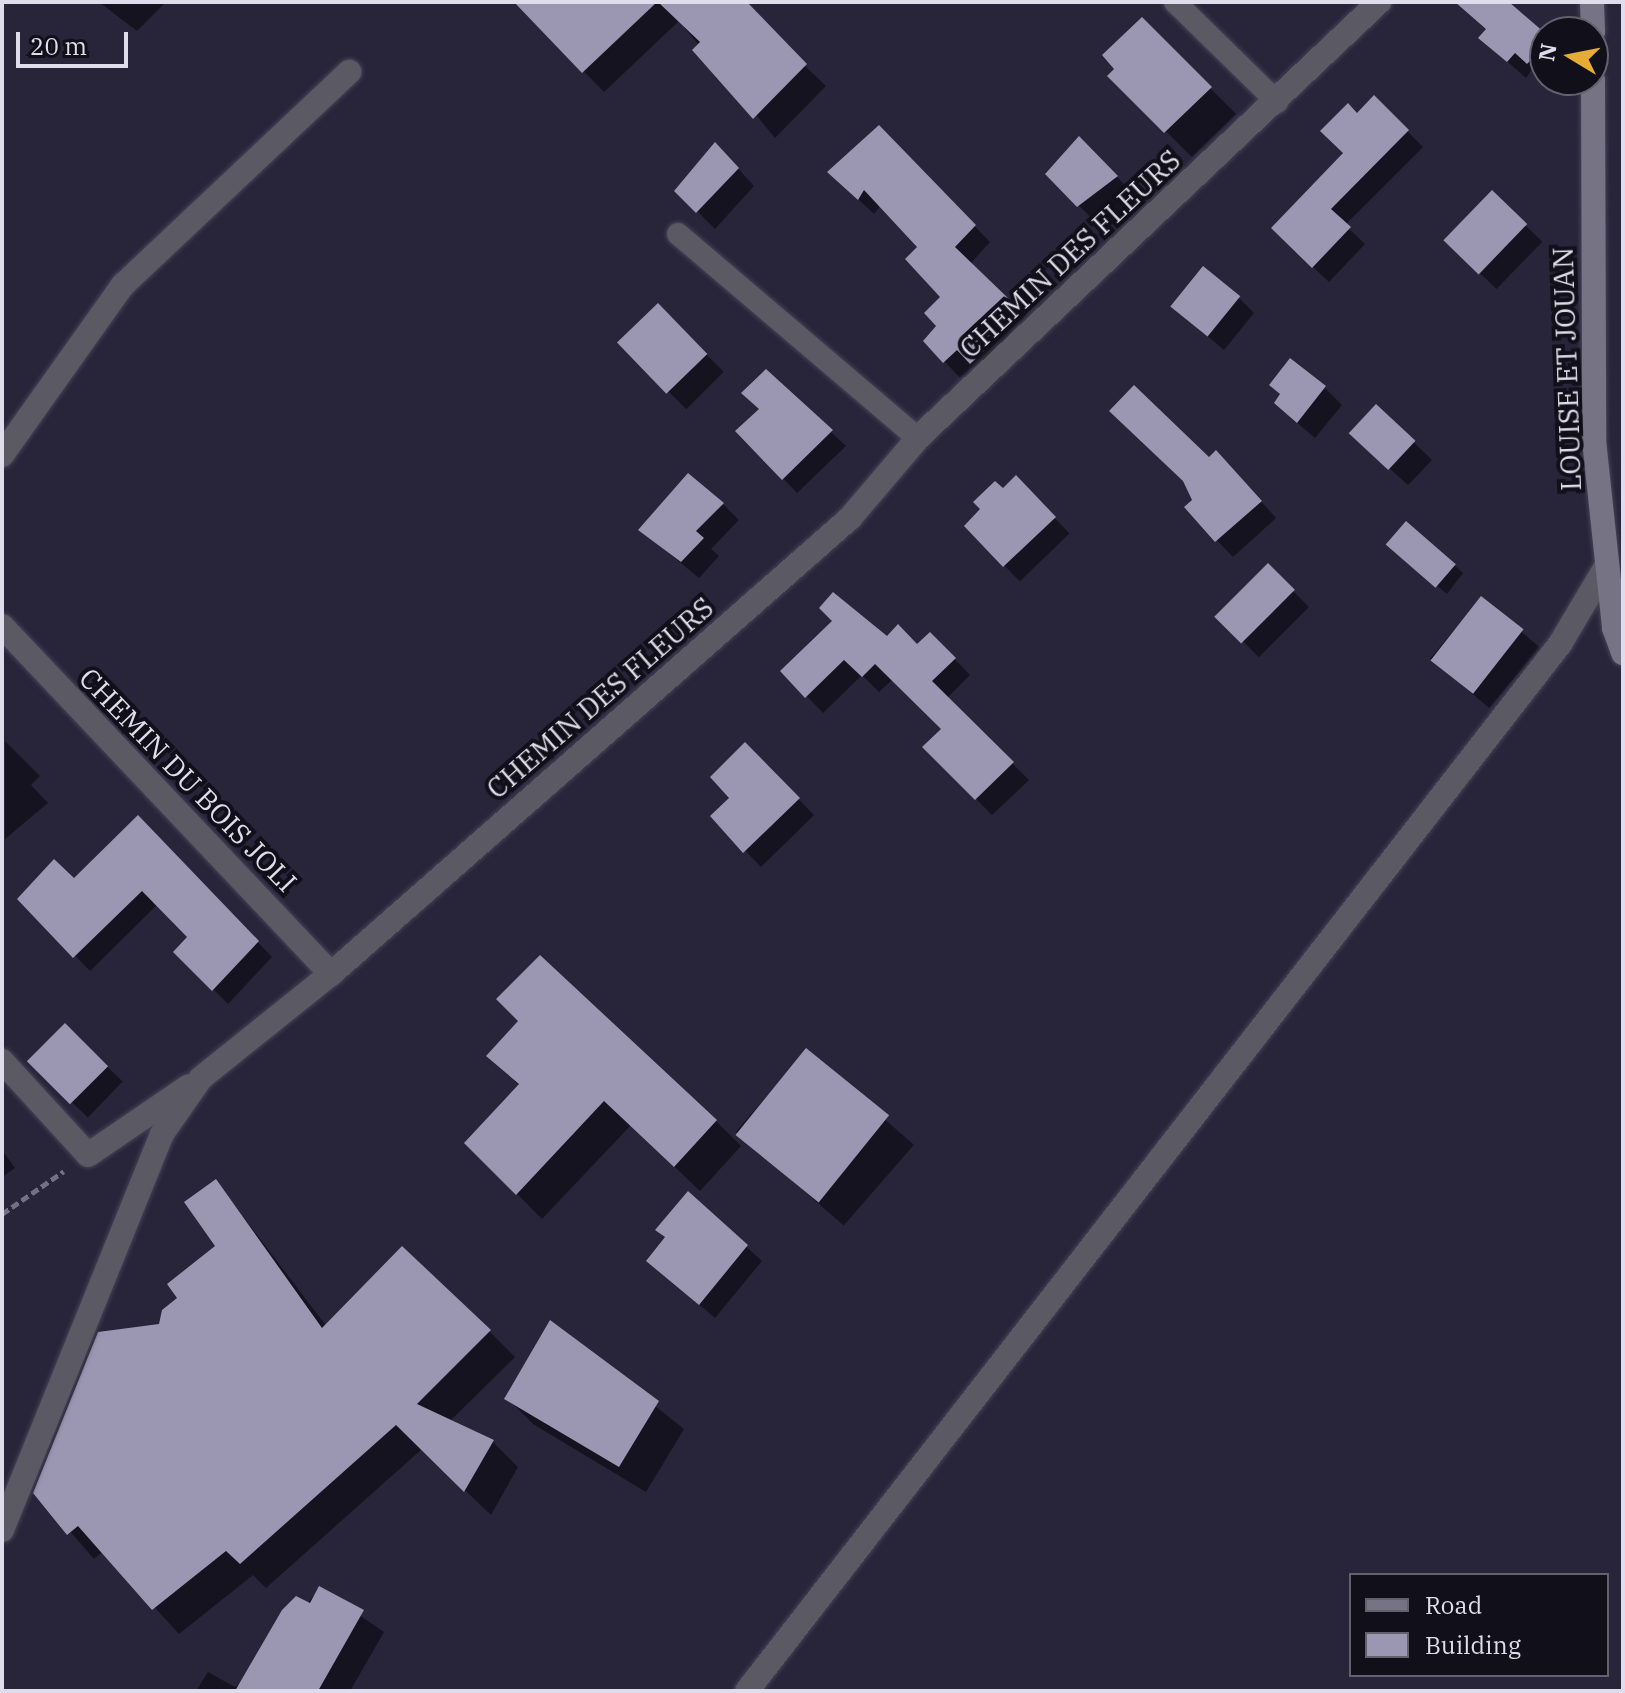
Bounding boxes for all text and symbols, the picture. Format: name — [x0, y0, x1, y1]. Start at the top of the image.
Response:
scale bar — [20, 16, 132, 66]
north arrow — [1529, 16, 1609, 96]
text: 20 m — [30, 30, 87, 62]
text: N — [1531, 41, 1563, 63]
street label: CHEMIN DES FLEURS — [953, 143, 1187, 365]
street label: LOUISE ET JOUAN — [1546, 247, 1588, 491]
street label: CHEMIN DES FLEURS — [480, 590, 720, 806]
street label: CHEMIN DU BOIS JOLI — [72, 661, 304, 899]
legend — [1349, 1573, 1609, 1677]
text: Road — [1425, 1589, 1482, 1621]
text: Building — [1425, 1629, 1521, 1661]

